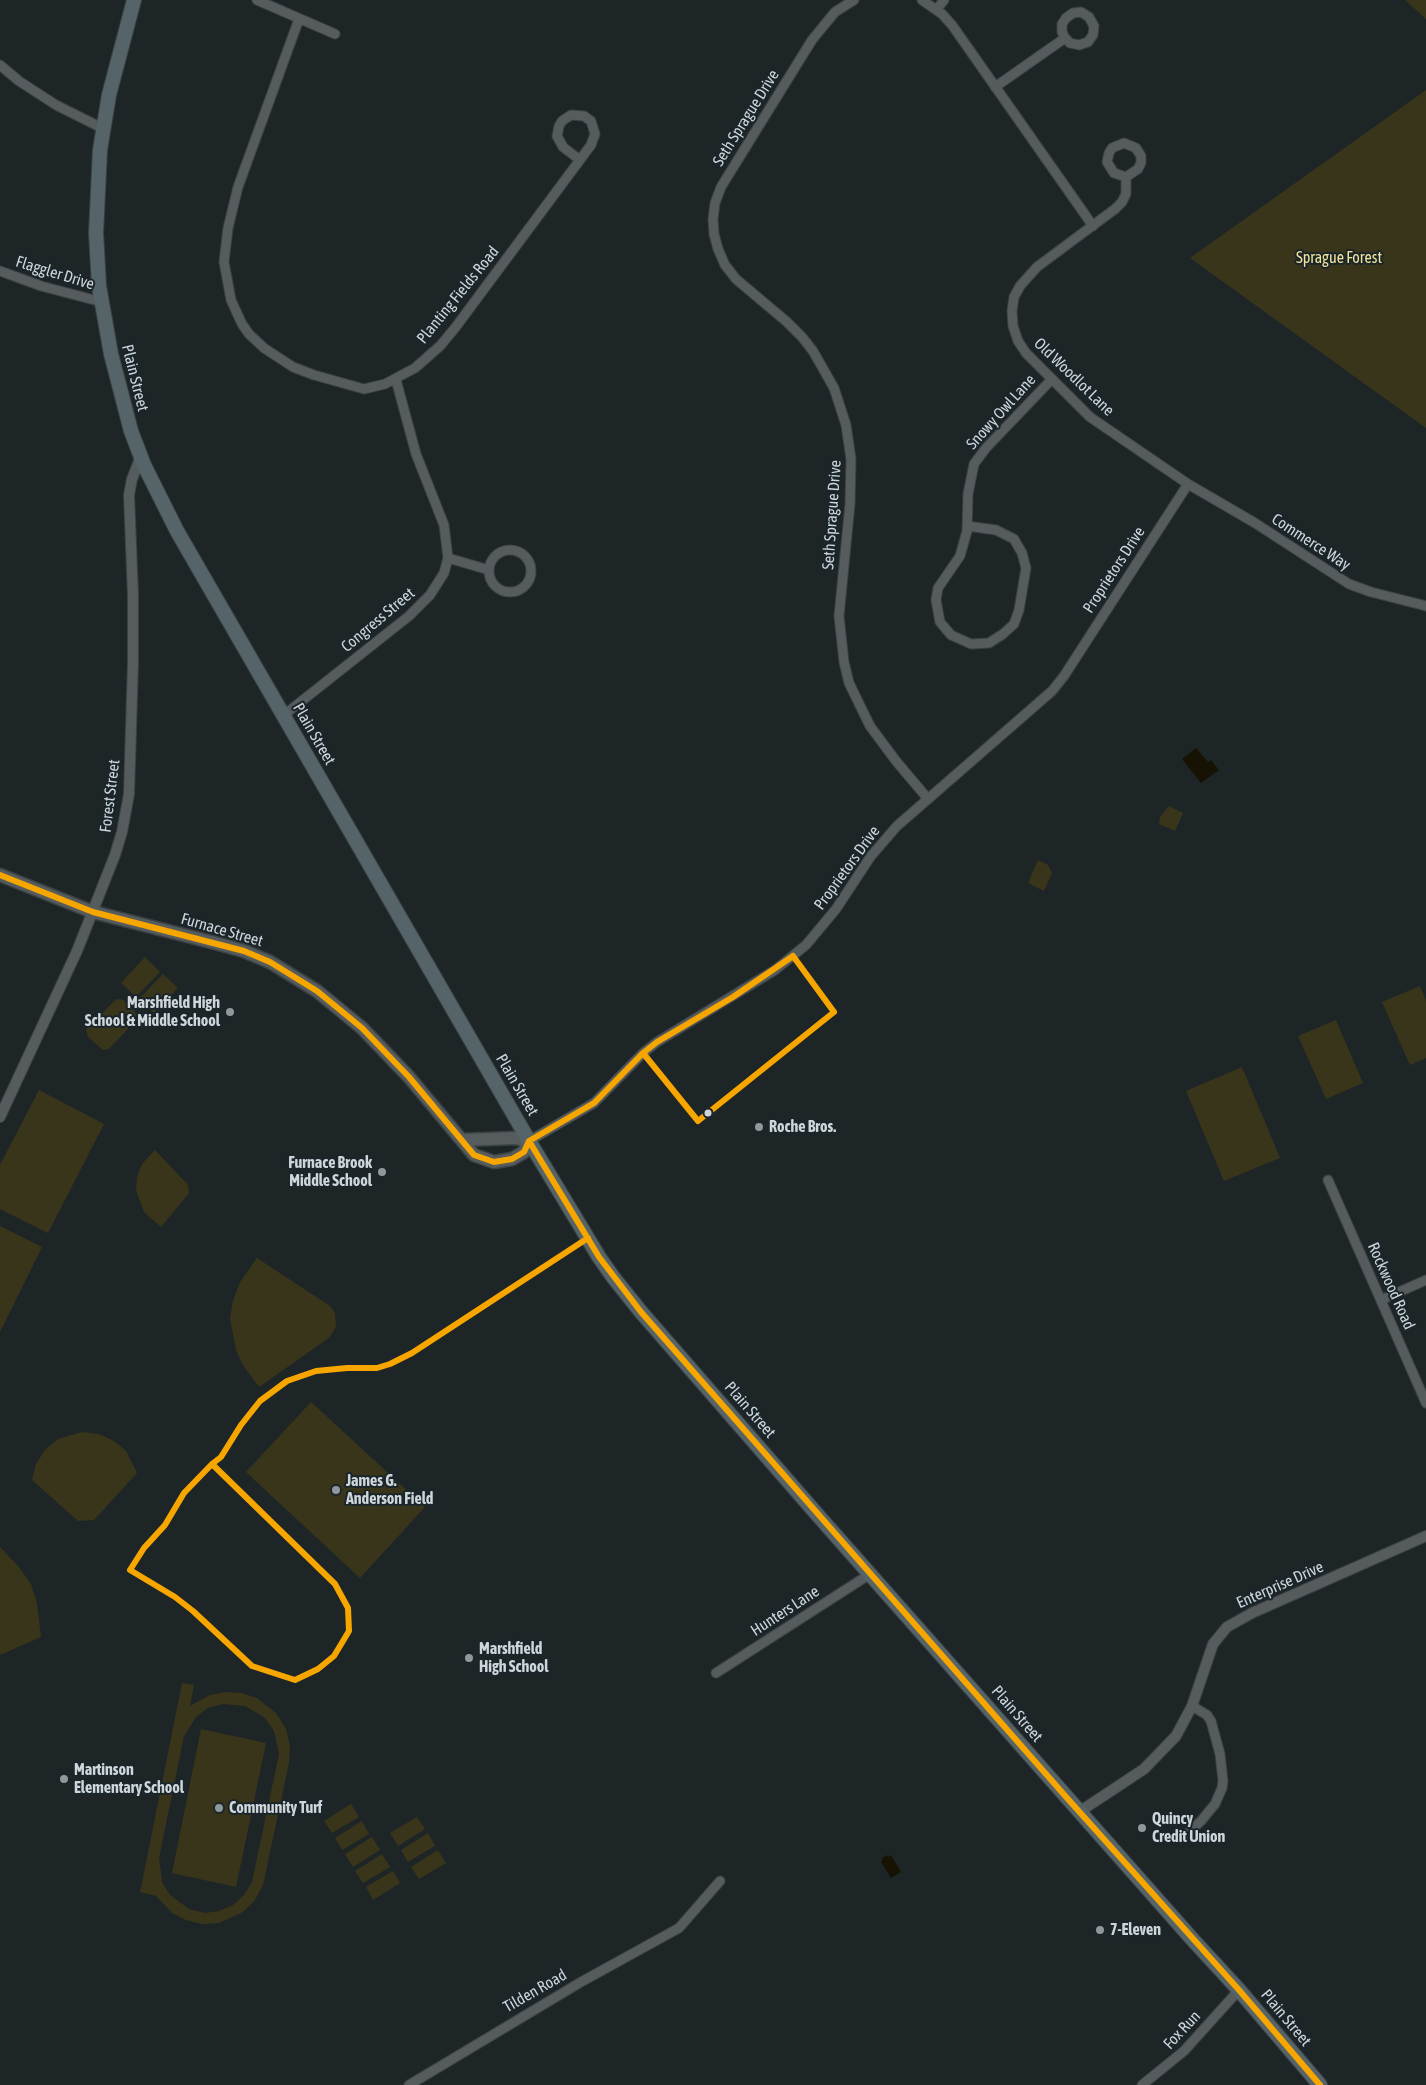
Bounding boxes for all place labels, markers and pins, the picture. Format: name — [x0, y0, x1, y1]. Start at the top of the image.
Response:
place label: Marshfield High School & Middle School — [85, 993, 220, 1031]
marker: Marshfield High School & Middle School — [224, 1006, 236, 1018]
unlabelled marker — [703, 1108, 713, 1118]
place label: Roche Bros. — [769, 1117, 836, 1137]
marker: Roche Bros. — [753, 1121, 765, 1133]
place label: Furnace Brook Middle School — [288, 1153, 372, 1191]
marker: Furnace Brook Middle School — [376, 1166, 388, 1178]
place label: James G. Anderson Field — [346, 1471, 433, 1509]
marker: James G. Anderson Field — [330, 1484, 342, 1496]
place label: Marshfield High School — [479, 1639, 548, 1677]
marker: Marshfield High School — [463, 1652, 475, 1664]
place label: Martinson Elementary School — [74, 1760, 184, 1798]
marker: Martinson Elementary School — [58, 1773, 70, 1785]
place label: Community Turf — [229, 1798, 322, 1818]
marker: Community Turf — [213, 1802, 225, 1814]
place label: Quincy Credit Union — [1152, 1809, 1225, 1847]
marker: Quincy Credit Union — [1136, 1822, 1148, 1834]
place label: 7-Eleven — [1110, 1920, 1161, 1940]
marker: 7-Eleven — [1094, 1924, 1106, 1936]

